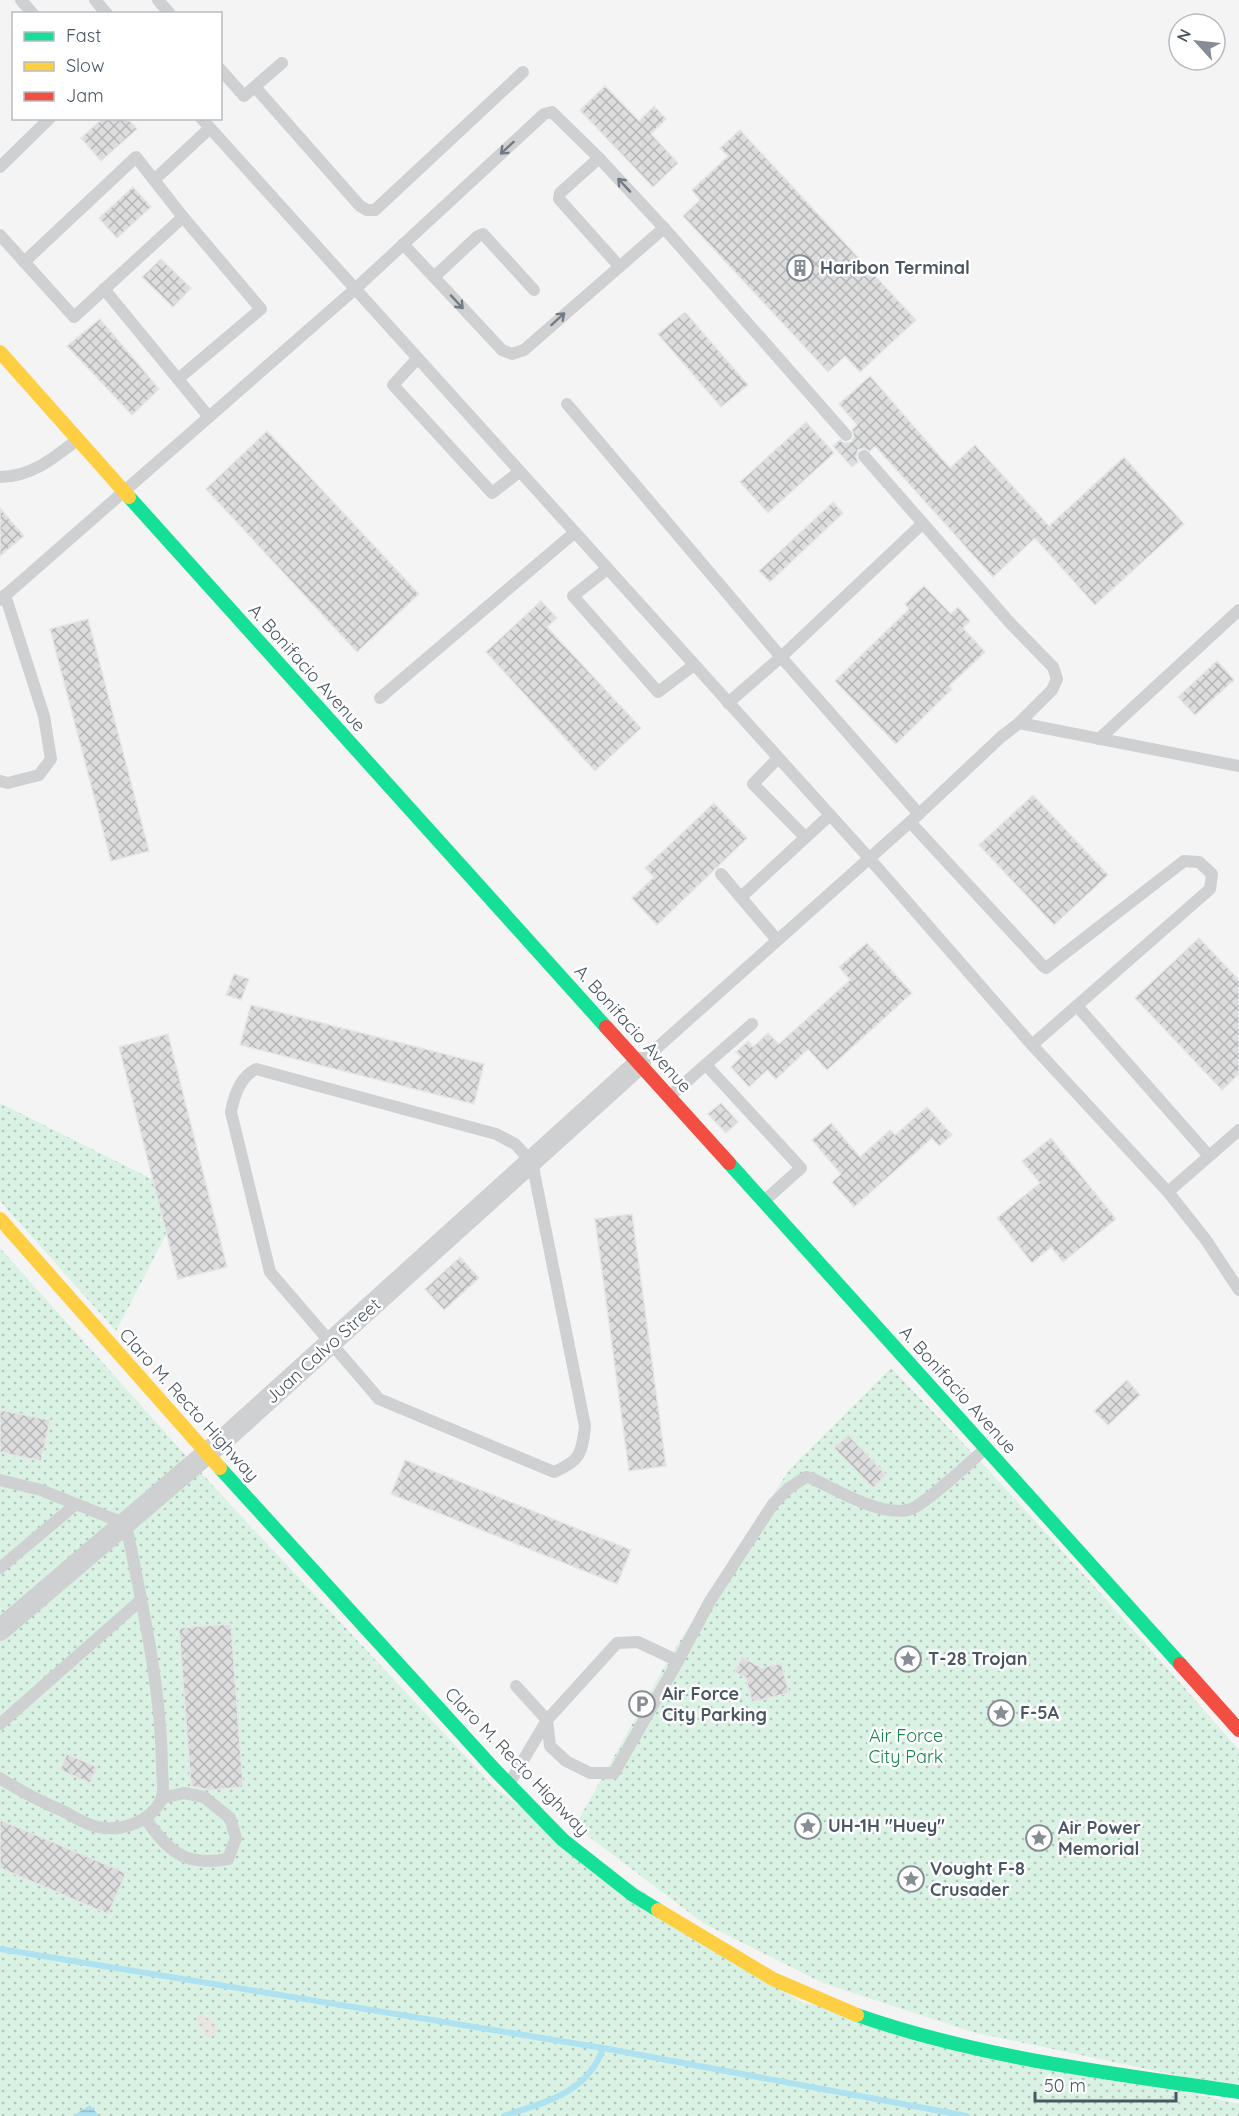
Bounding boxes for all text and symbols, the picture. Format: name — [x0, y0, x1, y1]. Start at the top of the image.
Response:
legend — [12, 12, 222, 120]
north arrow — [1167, 12, 1227, 72]
text: Fast — [66, 24, 101, 47]
text: N — [1172, 25, 1195, 45]
text: Slow — [66, 54, 104, 77]
text: Jam — [66, 84, 104, 107]
one-way arrow — [500, 141, 515, 155]
one-way arrow — [618, 178, 632, 193]
building icon: Haribon Terminal — [785, 253, 815, 283]
place label: Haribon Terminal — [820, 256, 970, 279]
one-way arrow — [450, 294, 464, 309]
one-way arrow — [551, 312, 566, 326]
street label: A. Bonifacio Avenue — [244, 599, 371, 737]
street label: A. Bonifacio Avenue — [570, 960, 697, 1098]
street label: Juan Calvo Street — [260, 1293, 385, 1409]
street label: A. Bonifacio Avenue — [895, 1321, 1022, 1459]
street label: Claro M. Recto Highway — [114, 1323, 264, 1486]
place icon: T-28 Trojan — [893, 1644, 923, 1674]
place label: T-28 Trojan — [928, 1647, 1027, 1670]
street label: Claro M. Recto Highway — [440, 1682, 595, 1841]
place label: Air Force City Parking — [662, 1682, 767, 1726]
parking icon: Air Force City Parking — [627, 1689, 657, 1719]
place icon: F-5A — [986, 1698, 1016, 1728]
place label: F-5A — [1020, 1701, 1060, 1724]
park label: Air Force City Park — [869, 1724, 943, 1768]
place icon: UH-1H "Huey" — [793, 1811, 823, 1841]
place label: UH-1H "Huey" — [828, 1814, 945, 1837]
place label: Air Power Memorial — [1058, 1816, 1141, 1860]
place icon: Air Power Memorial — [1024, 1823, 1054, 1853]
place label: Vought F-8 Crusader — [930, 1857, 1025, 1901]
place icon: Vought F-8 Crusader — [896, 1864, 926, 1894]
scale bar — [1035, 2065, 1176, 2103]
text: 50 m — [1044, 2074, 1086, 2097]

